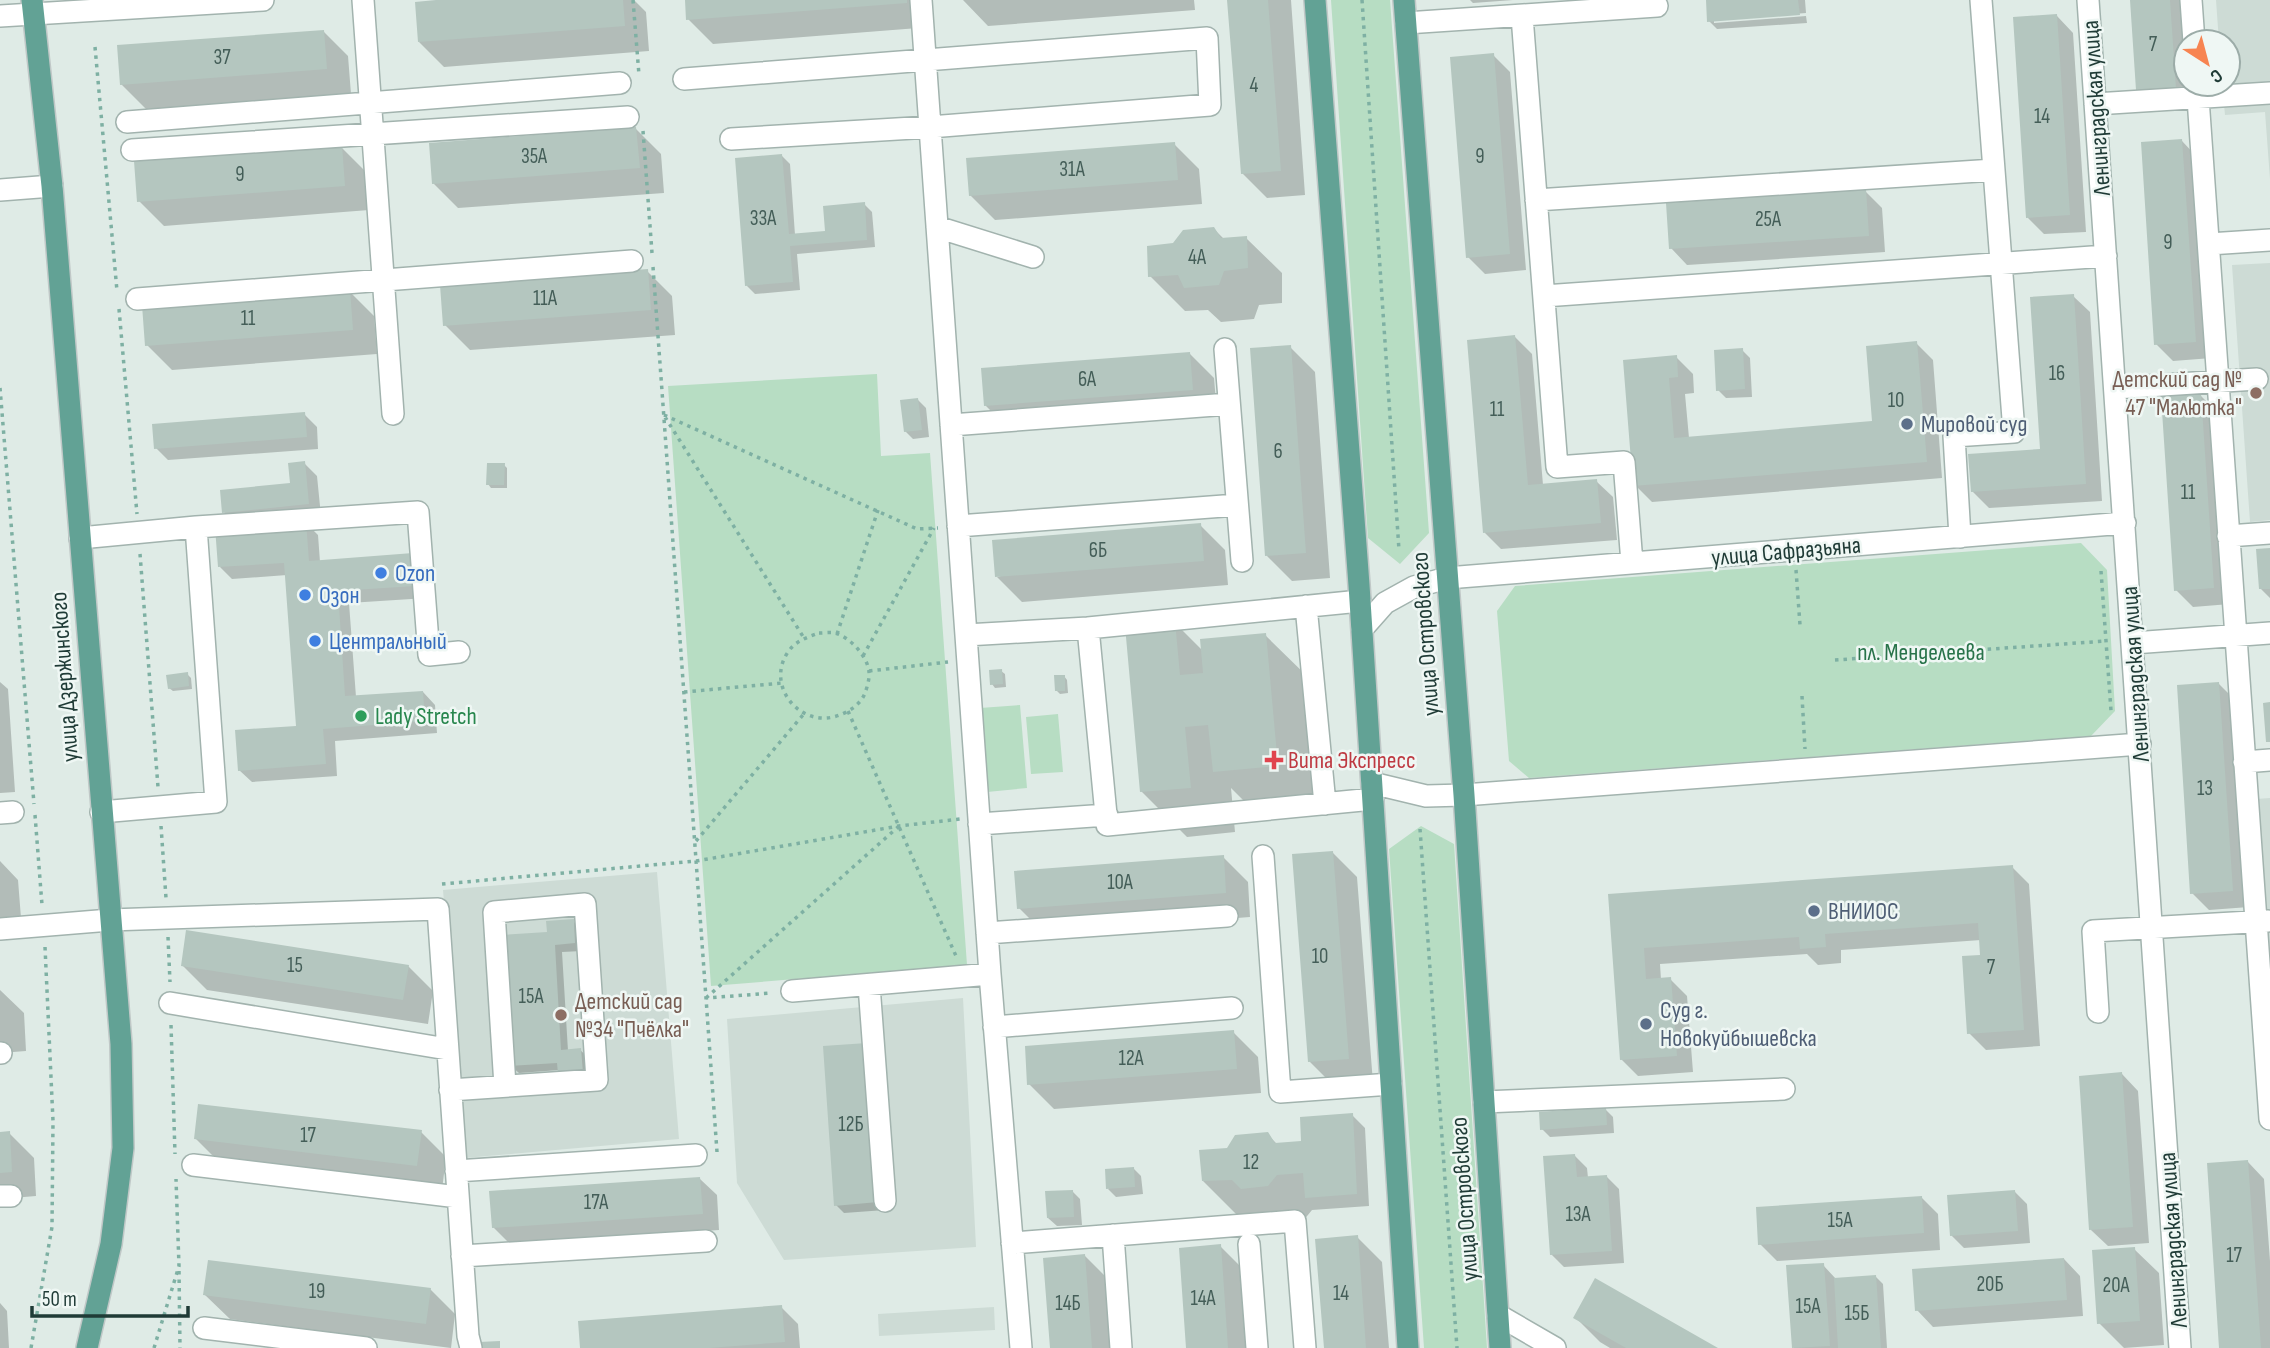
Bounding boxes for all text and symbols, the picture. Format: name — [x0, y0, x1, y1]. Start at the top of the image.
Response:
street label: Ленинградская улица — [2076, 19, 2117, 198]
north arrow — [2172, 28, 2242, 98]
house number: 7 — [2149, 32, 2158, 57]
house number: 37 — [213, 45, 231, 70]
text: С — [2205, 63, 2227, 88]
house number: 4 — [1250, 73, 1259, 98]
house number: 14 — [2034, 104, 2050, 129]
house number: 35А — [521, 144, 548, 169]
house number: 9 — [1475, 144, 1485, 169]
house number: 31А — [1059, 157, 1086, 182]
house number: 9 — [235, 162, 245, 187]
house number: 33А — [750, 206, 777, 231]
house number: 25А — [1755, 207, 1782, 232]
house number: 9 — [2163, 230, 2173, 255]
house number: 4А — [1188, 245, 1207, 270]
house number: 11А — [533, 286, 558, 311]
house number: 11 — [241, 306, 256, 331]
house number: 16 — [2049, 361, 2065, 386]
place label: Детский сад № 47 "Малютка" — [2113, 365, 2242, 422]
house number: 6А — [1078, 367, 1097, 392]
marker: Детский сад № 47 "Малютка" — [2248, 385, 2264, 401]
house number: 10 — [1888, 388, 1904, 413]
house number: 11 — [1490, 397, 1505, 422]
place label: Мировой суд — [1921, 410, 2027, 439]
marker: Мировой суд — [1899, 416, 1915, 432]
house number: 6 — [1273, 439, 1283, 464]
house number: 11 — [2181, 480, 2196, 505]
street label: улица Сафразьяна — [1710, 531, 1862, 572]
house number: 6Б — [1089, 538, 1107, 563]
street label: улица Островского — [1405, 551, 1446, 717]
place label: Ozon — [395, 559, 435, 588]
marker: Ozon — [373, 565, 389, 581]
place label: Озон — [319, 581, 360, 610]
street label: Ленинградская улица — [2115, 585, 2156, 764]
marker: Озон — [297, 587, 313, 603]
street label: улица Дзержинского — [44, 591, 85, 763]
place label: Центральный — [329, 627, 447, 656]
marker: Центральный — [307, 633, 323, 649]
park label: пл. Менделеева — [1857, 638, 1985, 667]
place label: Lady Stretch — [375, 702, 477, 731]
marker: Lady Stretch — [353, 708, 369, 724]
place label: Вита Экспресс — [1288, 746, 1416, 775]
marker: Вита Экспресс — [1266, 752, 1282, 768]
house number: 13 — [2197, 776, 2213, 801]
house number: 10А — [1107, 870, 1134, 895]
place label: ВНИИОС — [1828, 897, 1899, 926]
marker: ВНИИОС — [1806, 903, 1822, 919]
house number: 10 — [1312, 944, 1328, 969]
house number: 15 — [287, 953, 303, 978]
house number: 7 — [1987, 955, 1996, 980]
house number: 15А — [519, 984, 544, 1009]
place label: Детский сад №34 "Пчёлка" — [575, 987, 689, 1044]
place label: Суд г. Новокуйбышевска — [1660, 996, 1817, 1053]
marker: Детский сад №34 "Пчёлка" — [553, 1007, 569, 1023]
marker: Суд г. Новокуйбышевска — [1638, 1016, 1654, 1032]
house number: 12А — [1118, 1046, 1145, 1071]
house number: 12Б — [838, 1112, 864, 1137]
street label: улица Островского — [1444, 1116, 1485, 1282]
house number: 17 — [300, 1123, 316, 1148]
house number: 12 — [1243, 1150, 1259, 1175]
street label: Ленинградская улица — [2153, 1151, 2194, 1330]
house number: 17А — [584, 1190, 609, 1215]
house number: 13А — [1565, 1202, 1592, 1227]
house number: 15А — [1828, 1208, 1853, 1233]
house number: 17 — [2226, 1243, 2242, 1268]
house number: 20Б — [1976, 1272, 2004, 1297]
house number: 20А — [2103, 1273, 2130, 1298]
scale bar — [32, 1274, 187, 1318]
house number: 19 — [309, 1279, 325, 1304]
house number: 14 — [1333, 1281, 1349, 1306]
house number: 14А — [1190, 1286, 1217, 1311]
text: 50 m — [42, 1287, 77, 1312]
house number: 14Б — [1055, 1291, 1081, 1316]
house number: 15А — [1796, 1294, 1821, 1319]
house number: 15Б — [1845, 1301, 1870, 1326]

